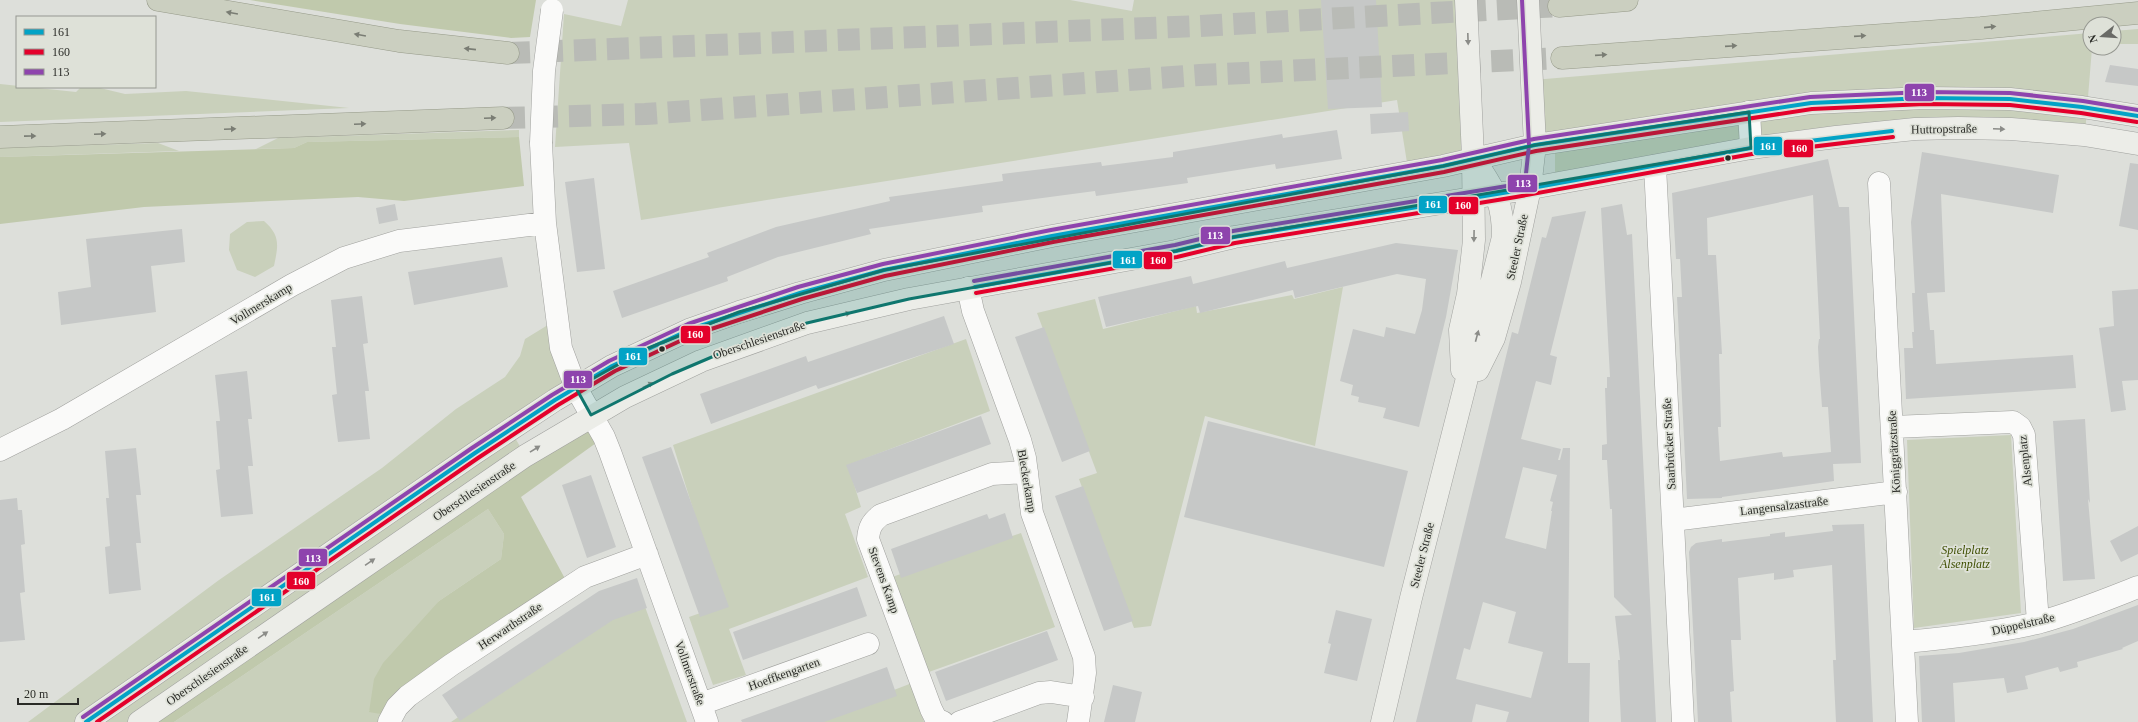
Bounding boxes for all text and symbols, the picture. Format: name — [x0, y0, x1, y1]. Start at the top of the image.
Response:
one-way arrow — [226, 10, 238, 16]
legend — [16, 16, 156, 88]
north arrow — [2082, 16, 2122, 56]
one-way arrow — [1984, 23, 1996, 30]
text: 161 — [52, 25, 70, 39]
one-way arrow — [354, 32, 366, 38]
one-way arrow — [1465, 33, 1471, 46]
one-way arrow — [1854, 33, 1866, 40]
text: N — [2086, 33, 2099, 44]
one-way arrow — [1725, 42, 1737, 49]
text: 160 — [52, 45, 70, 59]
one-way arrow — [463, 46, 476, 52]
one-way arrow — [1595, 51, 1607, 58]
text: 113 — [52, 65, 70, 79]
line badge: 113 — [1904, 83, 1935, 102]
text: 113 — [1911, 86, 1927, 98]
one-way arrow — [484, 115, 496, 122]
one-way arrow — [354, 120, 366, 127]
street label: Huttropstraße — [1911, 121, 1977, 137]
one-way arrow — [224, 126, 237, 132]
one-way arrow — [1993, 126, 2006, 132]
one-way arrow — [94, 131, 107, 137]
one-way arrow — [24, 133, 36, 140]
line badge: 161 — [1753, 136, 1783, 156]
line badge: 160 — [1783, 139, 1814, 158]
text: 161 — [1760, 140, 1776, 152]
text: 160 — [1791, 142, 1808, 154]
unlabelled marker — [1723, 153, 1733, 163]
line badge: 113 — [1507, 174, 1538, 193]
text: 113 — [1515, 177, 1531, 189]
line badge: 161 — [1418, 195, 1448, 214]
line badge: 160 — [1448, 196, 1479, 215]
text: 161 — [1425, 198, 1441, 210]
text: 160 — [1455, 199, 1472, 211]
street label: Steeler Straße — [1503, 213, 1531, 281]
line badge: 113 — [1200, 226, 1231, 245]
text: 113 — [1207, 229, 1223, 241]
one-way arrow — [1471, 230, 1477, 243]
line badge: 161 — [1112, 250, 1143, 269]
line badge: 160 — [1143, 251, 1173, 270]
text: 161 — [1120, 254, 1136, 266]
text: 160 — [1150, 254, 1167, 266]
street label: Vollmerskamp — [227, 280, 295, 328]
one-way arrow — [839, 311, 851, 317]
street label: Oberschlesienstraße — [711, 318, 807, 362]
line badge: 160 — [680, 325, 711, 344]
text: 160 — [687, 328, 704, 340]
one-way arrow — [1475, 330, 1481, 342]
unlabelled marker — [657, 344, 667, 354]
line badge: 161 — [618, 347, 648, 366]
text: 161 — [625, 350, 641, 362]
line badge: 113 — [563, 370, 593, 389]
text: 113 — [570, 373, 586, 385]
one-way arrow — [643, 382, 654, 388]
street label: Saarbrücker Straße — [1660, 398, 1678, 490]
street label: Königgrätzstraße — [1885, 410, 1903, 494]
street label: Alsenplatz — [2015, 435, 2035, 487]
one-way arrow — [530, 445, 540, 453]
street label: Bleckerkamp — [1015, 448, 1039, 514]
street label: Oberschlesienstraße — [430, 458, 518, 524]
street label: Langensalzastraße — [1739, 494, 1829, 518]
street label: Steeler Straße — [1407, 521, 1437, 589]
park label: Spielplatz Alsenplatz — [1939, 543, 1990, 571]
street label: Stevens Kamp — [866, 545, 902, 615]
line badge: 113 — [298, 548, 328, 567]
text: 113 — [305, 552, 321, 564]
one-way arrow — [365, 558, 375, 566]
line badge: 160 — [286, 571, 316, 590]
text: 160 — [293, 575, 310, 587]
line badge: 161 — [251, 588, 282, 607]
text: 161 — [259, 591, 275, 603]
street label: Herwarthstraße — [475, 600, 545, 652]
street label: Düppelstraße — [1990, 610, 2056, 638]
one-way arrow — [258, 631, 268, 639]
street label: Vollmerstraße — [672, 639, 708, 707]
street label: Oberschlesienstraße — [163, 642, 251, 708]
street label: Hoeffkengarten — [746, 655, 822, 693]
scale bar — [18, 680, 78, 706]
text: 20 m — [24, 687, 49, 701]

